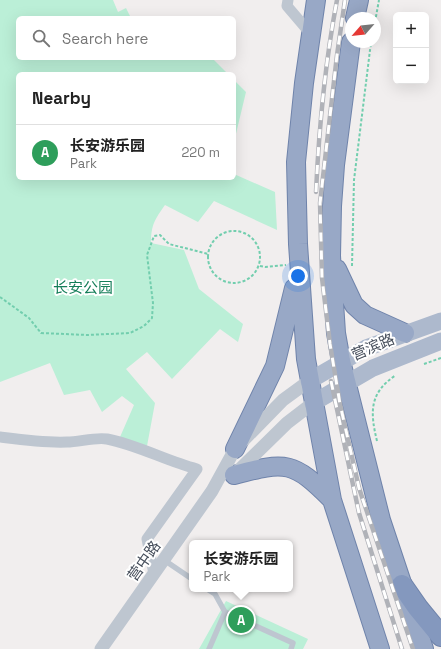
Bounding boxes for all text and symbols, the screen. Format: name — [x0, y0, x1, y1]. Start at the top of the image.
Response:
north arrow — [345, 12, 381, 48]
map controls — [393, 12, 429, 84]
button: + — [393, 12, 429, 48]
search box — [16, 16, 236, 60]
icon: search — [30, 27, 52, 49]
text: Search here — [62, 29, 148, 48]
button: − — [393, 48, 429, 84]
text: Nearby — [32, 87, 91, 109]
text: 长安游乐园 — [70, 136, 145, 155]
text: A — [41, 144, 49, 161]
text: 220 m — [181, 144, 220, 161]
text: Park — [70, 155, 97, 172]
your location — [288, 266, 308, 286]
park label: 长安公园 — [53, 278, 113, 297]
street label: 营滨路 — [348, 329, 397, 364]
street label: 营中路 — [123, 537, 164, 585]
popup — [189, 540, 293, 592]
text: 长安游乐园 — [203, 549, 279, 568]
text: Park — [203, 568, 231, 585]
pin: A — [228, 605, 254, 635]

